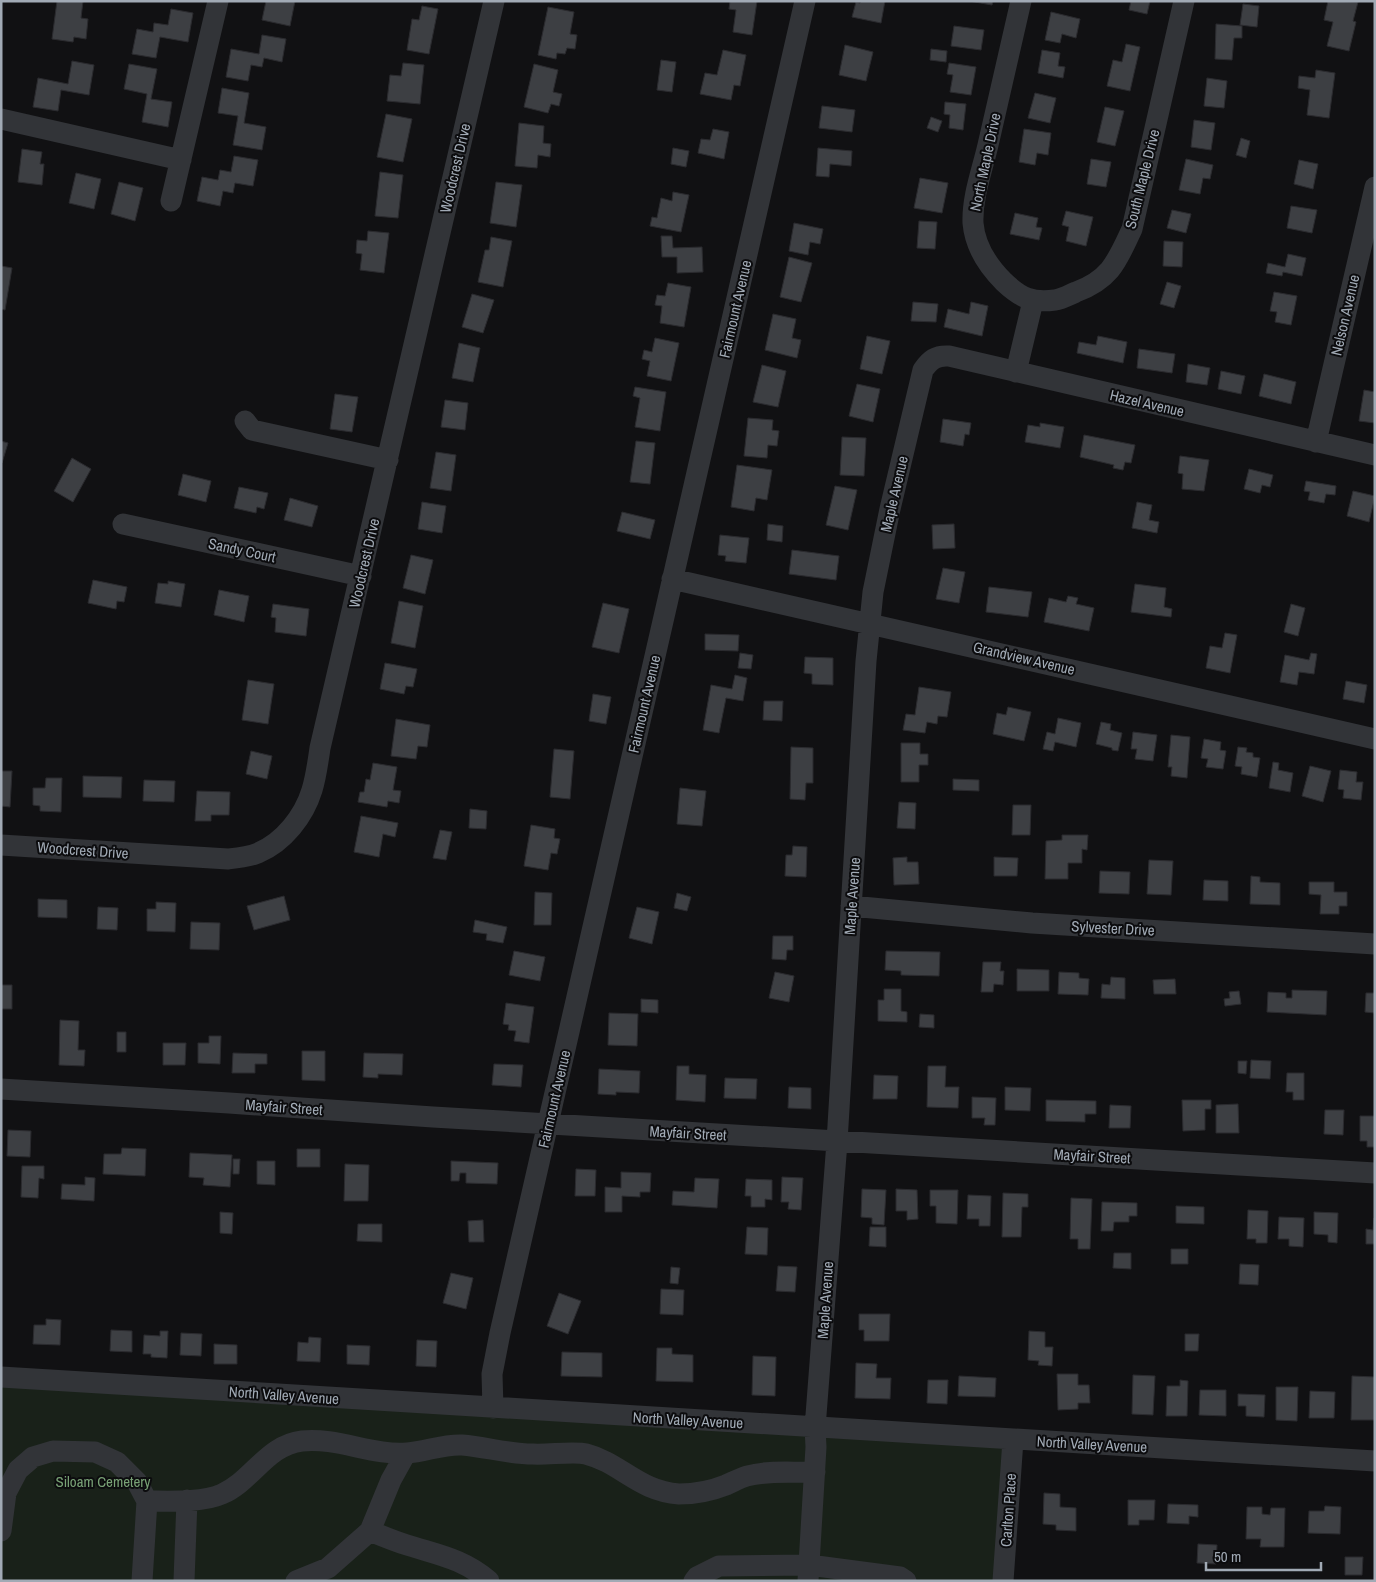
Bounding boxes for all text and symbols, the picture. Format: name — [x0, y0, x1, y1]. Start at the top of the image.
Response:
street label: North Maple Drive — [964, 111, 1006, 213]
street label: Woodcrest Drive — [434, 121, 476, 215]
street label: South Maple Drive — [1119, 127, 1165, 231]
street label: Fairmount Avenue — [714, 258, 756, 360]
street label: Nelson Avenue — [1325, 272, 1365, 358]
street label: Hazel Avenue — [1108, 384, 1186, 422]
street label: Maple Avenue — [875, 454, 913, 534]
street label: Woodcrest Drive — [343, 516, 385, 610]
street label: Sandy Court — [206, 533, 278, 567]
street label: Grandview Avenue — [971, 636, 1077, 680]
street label: Fairmount Avenue — [623, 653, 665, 755]
street label: Woodcrest Drive — [37, 836, 129, 864]
street label: Maple Avenue — [839, 856, 865, 936]
street label: Sylvester Drive — [1071, 915, 1155, 941]
street label: Fairmount Avenue — [533, 1048, 575, 1150]
street label: Mayfair Street — [245, 1094, 324, 1120]
street label: Mayfair Street — [649, 1120, 728, 1146]
street label: Mayfair Street — [1053, 1143, 1132, 1169]
street label: Maple Avenue — [812, 1260, 838, 1340]
street label: North Valley Avenue — [228, 1381, 340, 1409]
street label: North Valley Avenue — [632, 1407, 744, 1433]
street label: North Valley Avenue — [1036, 1431, 1148, 1457]
park label: Siloam Cemetery — [55, 1471, 151, 1492]
street label: Carlton Place — [995, 1472, 1021, 1548]
scale bar — [1206, 1540, 1321, 1572]
text: 50 m — [1214, 1546, 1241, 1567]

